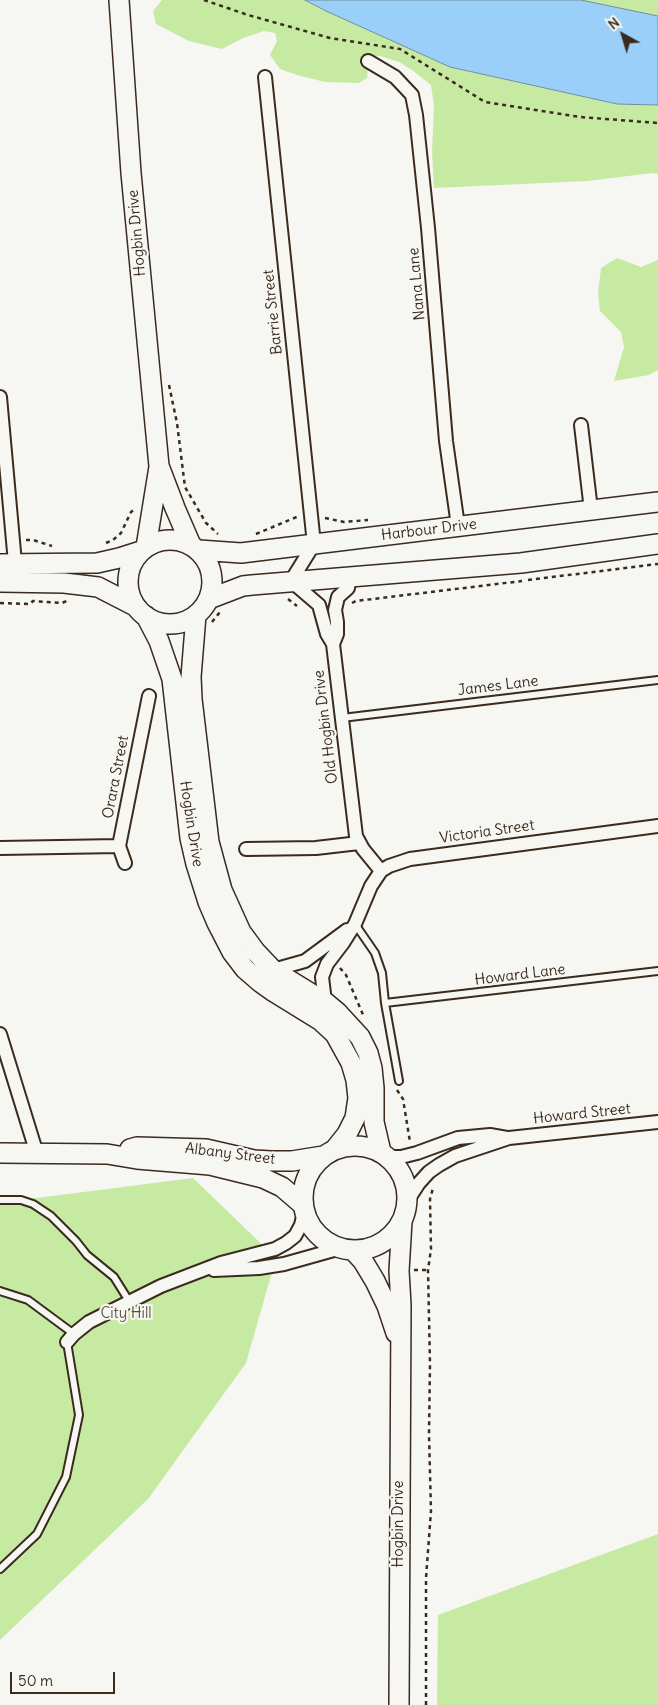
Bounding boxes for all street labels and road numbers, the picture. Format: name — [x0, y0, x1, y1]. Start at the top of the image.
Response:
street label: Hogbin Drive — [124, 189, 150, 277]
street label: Nana Lane — [405, 247, 429, 321]
street label: Barrie Street — [260, 268, 286, 356]
street label: Harbour Drive — [380, 515, 478, 545]
street label: Old Hogbin Drive — [310, 669, 342, 785]
street label: James Lane — [457, 672, 539, 700]
street label: Orara Street — [99, 734, 133, 820]
street label: Hogbin Drive — [175, 780, 207, 868]
street label: Victoria Street — [438, 816, 536, 848]
street label: Howard Lane — [474, 961, 566, 989]
street label: Howard Street — [532, 1100, 632, 1128]
street label: Albany Street — [184, 1140, 276, 1168]
street label: Hogbin Drive — [390, 1481, 408, 1567]

